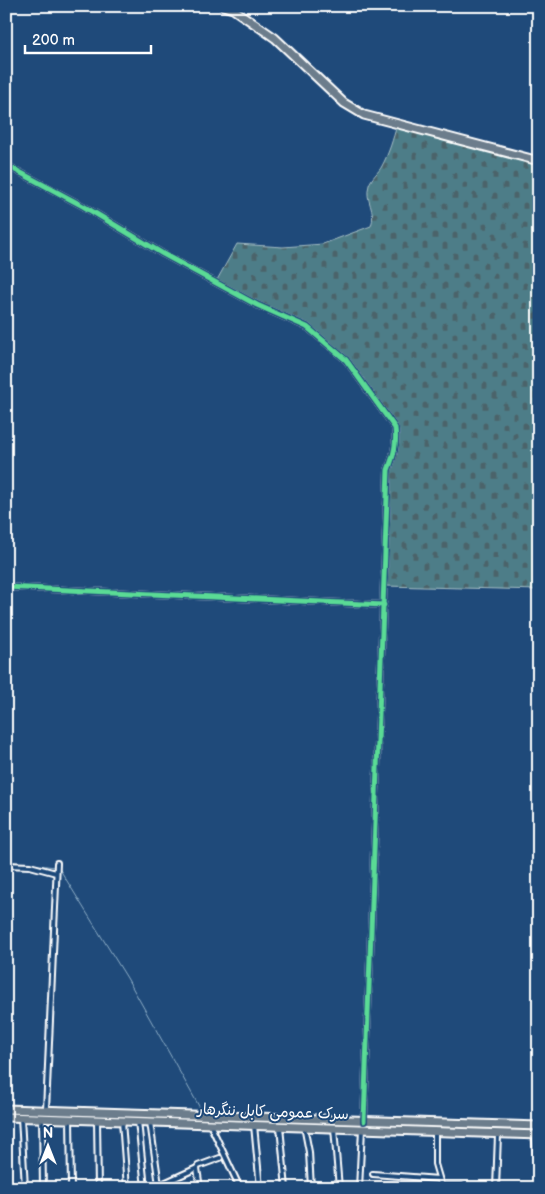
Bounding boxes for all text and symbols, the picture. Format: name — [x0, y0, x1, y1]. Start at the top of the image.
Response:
scale bar — [25, 22, 151, 54]
text: 200 m — [32, 31, 75, 50]
street label: سرک عمومی کابل ننگرهار — [196, 1100, 349, 1124]
north arrow — [22, 1122, 72, 1172]
text: N — [43, 1125, 53, 1142]

